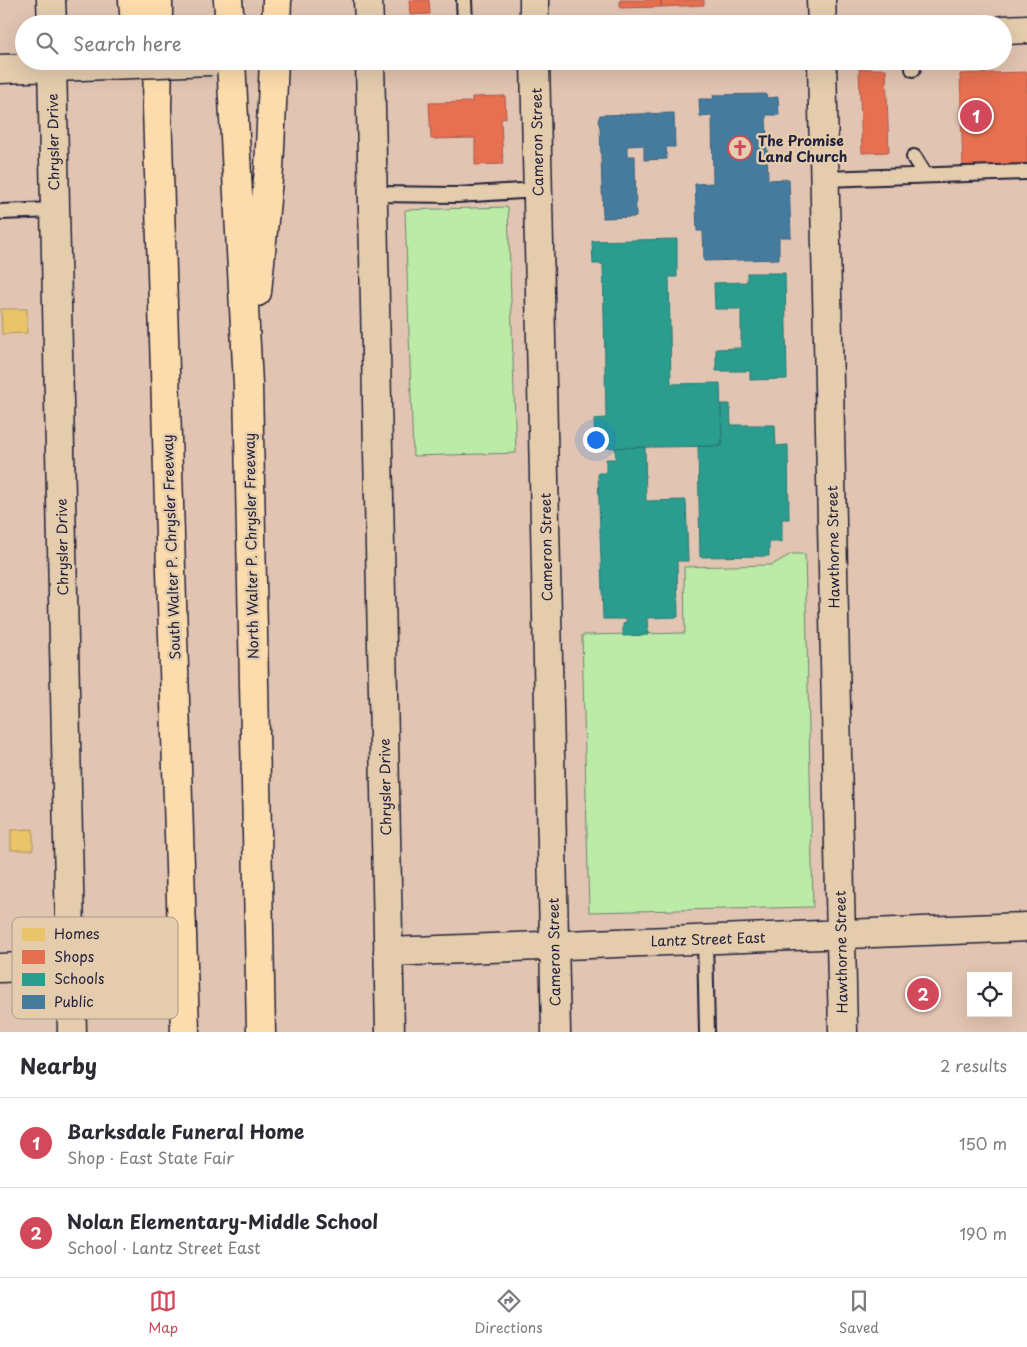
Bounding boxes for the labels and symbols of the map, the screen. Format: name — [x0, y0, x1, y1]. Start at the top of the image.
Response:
street label: Cameron Street — [526, 87, 548, 196]
street label: Chrysler Drive — [42, 93, 64, 191]
pin: 1 — [960, 97, 992, 135]
place label: The Promise Land Church — [758, 130, 847, 167]
church icon: The Promise Land Church — [727, 135, 753, 161]
your location — [583, 427, 609, 453]
street label: North Walter P. Chrysler Freeway — [239, 433, 263, 659]
street label: South Walter P. Chrysler Freeway — [157, 434, 185, 660]
street label: Hawthorne Street — [821, 485, 845, 608]
street label: Cameron Street — [535, 492, 557, 601]
street label: Chrysler Drive — [51, 498, 73, 596]
street label: Chrysler Drive — [374, 738, 396, 836]
street label: Hawthorne Street — [829, 890, 853, 1013]
street label: Cameron Street — [543, 897, 565, 1006]
legend — [12, 917, 178, 1019]
text: Homes — [54, 923, 100, 944]
street label: Lantz Street East — [650, 926, 766, 951]
text: Shops — [54, 946, 94, 967]
text: Schools — [54, 968, 104, 989]
pin: 2 — [907, 975, 939, 1013]
text: Public — [54, 991, 94, 1012]

